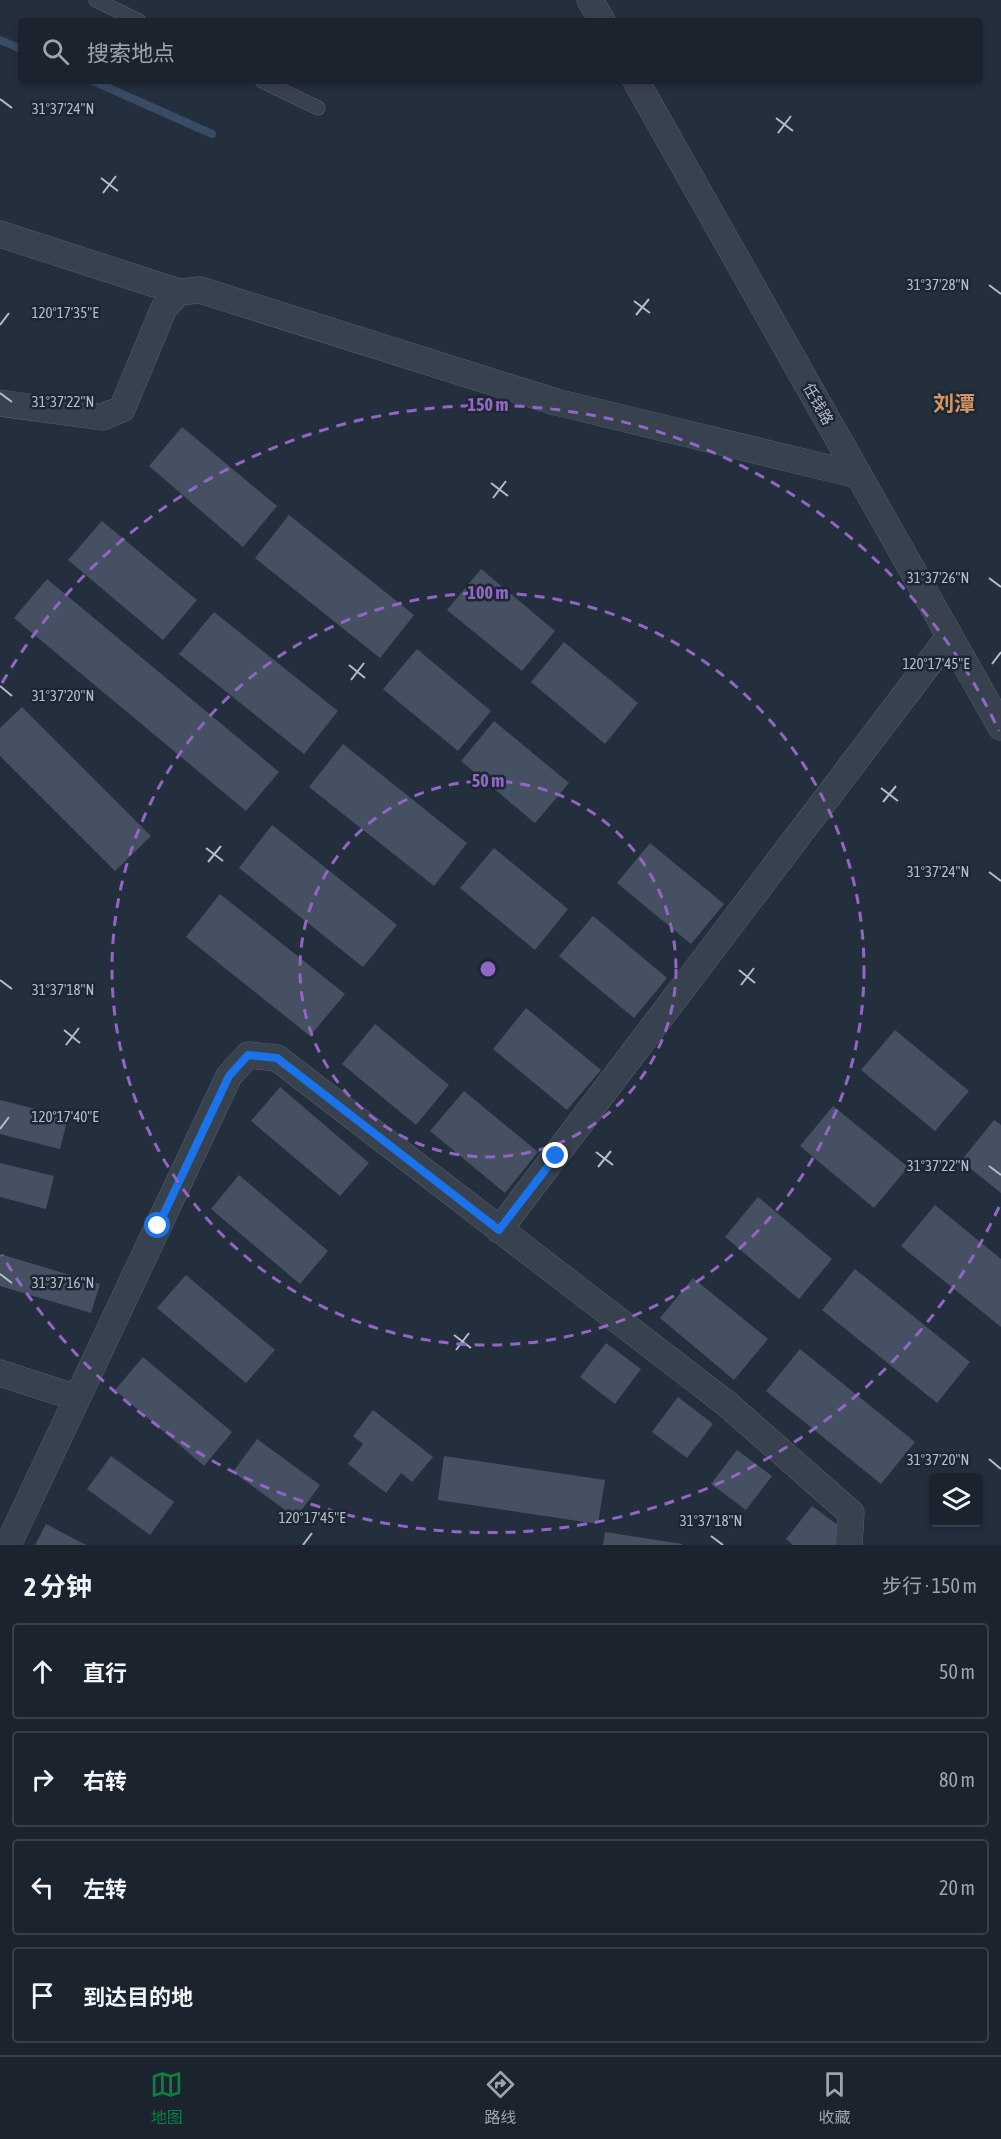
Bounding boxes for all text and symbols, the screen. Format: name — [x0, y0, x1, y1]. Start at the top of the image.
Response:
search box — [18, 18, 983, 84]
icon: search — [39, 35, 72, 68]
text: 搜索地点 — [87, 40, 175, 66]
text: 31°37'24"N — [32, 100, 94, 117]
text: 31°37'28"N — [907, 276, 969, 293]
text: 120°17'35"E — [31, 304, 99, 321]
street label: 任钱路 — [800, 380, 837, 428]
district label: 刘潭 — [933, 391, 975, 415]
text: 31°37'22"N — [32, 393, 94, 410]
text: 150 m — [468, 394, 508, 415]
text: 31°37'26"N — [907, 569, 969, 586]
text: 100 m — [468, 582, 508, 603]
text: 120°17'45"E — [902, 655, 970, 672]
text: 31°37'20"N — [32, 687, 94, 704]
text: 50 m — [472, 770, 504, 791]
text: 31°37'24"N — [907, 863, 969, 880]
centre of rings — [478, 959, 498, 979]
text: 31°37'18"N — [32, 981, 94, 998]
text: 120°17'40"E — [31, 1108, 99, 1125]
route end — [542, 1142, 568, 1168]
text: 31°37'22"N — [907, 1157, 969, 1174]
route start — [144, 1212, 170, 1238]
text: 31°37'16"N — [32, 1274, 94, 1291]
text: 31°37'20"N — [907, 1451, 969, 1468]
map controls — [929, 1473, 983, 1527]
button: layers — [929, 1473, 983, 1527]
text: 120°17'45"E — [278, 1509, 346, 1526]
text: 31°37'18"N — [680, 1512, 742, 1529]
text: 2 分钟 — [24, 1572, 92, 1602]
text: 步行 · 150 m — [882, 1574, 977, 1597]
icon: ahead — [26, 1655, 59, 1688]
text: 直行 — [83, 1660, 127, 1686]
text: 50 m — [939, 1660, 975, 1683]
icon: right — [26, 1763, 59, 1796]
text: 右转 — [83, 1768, 127, 1794]
text: 80 m — [939, 1768, 975, 1791]
icon: left — [26, 1871, 59, 1904]
text: 左转 — [83, 1876, 127, 1902]
text: 20 m — [939, 1876, 975, 1899]
icon: arrive — [26, 1979, 59, 2012]
text: 到达目的地 — [83, 1984, 193, 2010]
tab: 地图 — [150, 2068, 183, 2128]
tab: 路线 — [484, 2068, 517, 2128]
tab: 收藏 — [818, 2068, 851, 2128]

